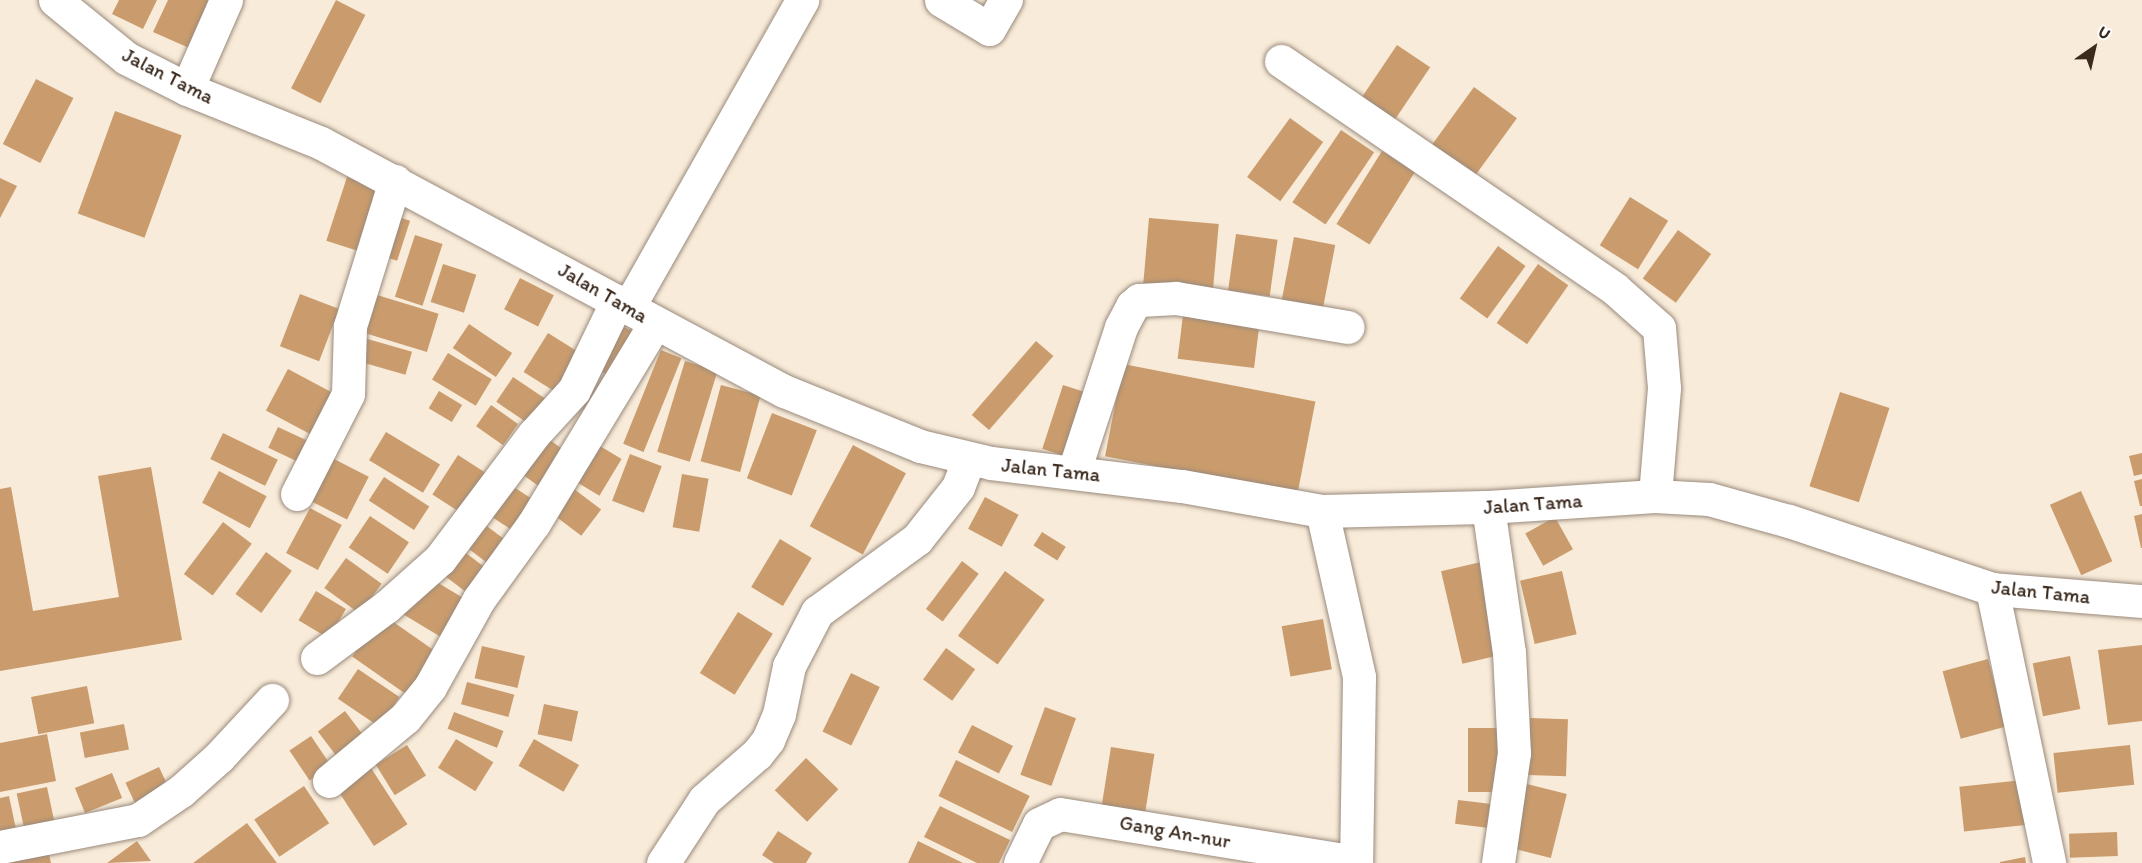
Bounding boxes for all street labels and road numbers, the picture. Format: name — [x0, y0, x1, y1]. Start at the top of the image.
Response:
street label: Jalan Tama — [119, 43, 217, 109]
street label: Jalan Tama — [555, 258, 651, 328]
street label: Jalan Tama — [1002, 453, 1100, 487]
street label: Jalan Tama — [1484, 489, 1582, 519]
street label: Jalan Tama — [1992, 575, 2090, 609]
street label: Gang An-nur — [1118, 810, 1232, 854]

